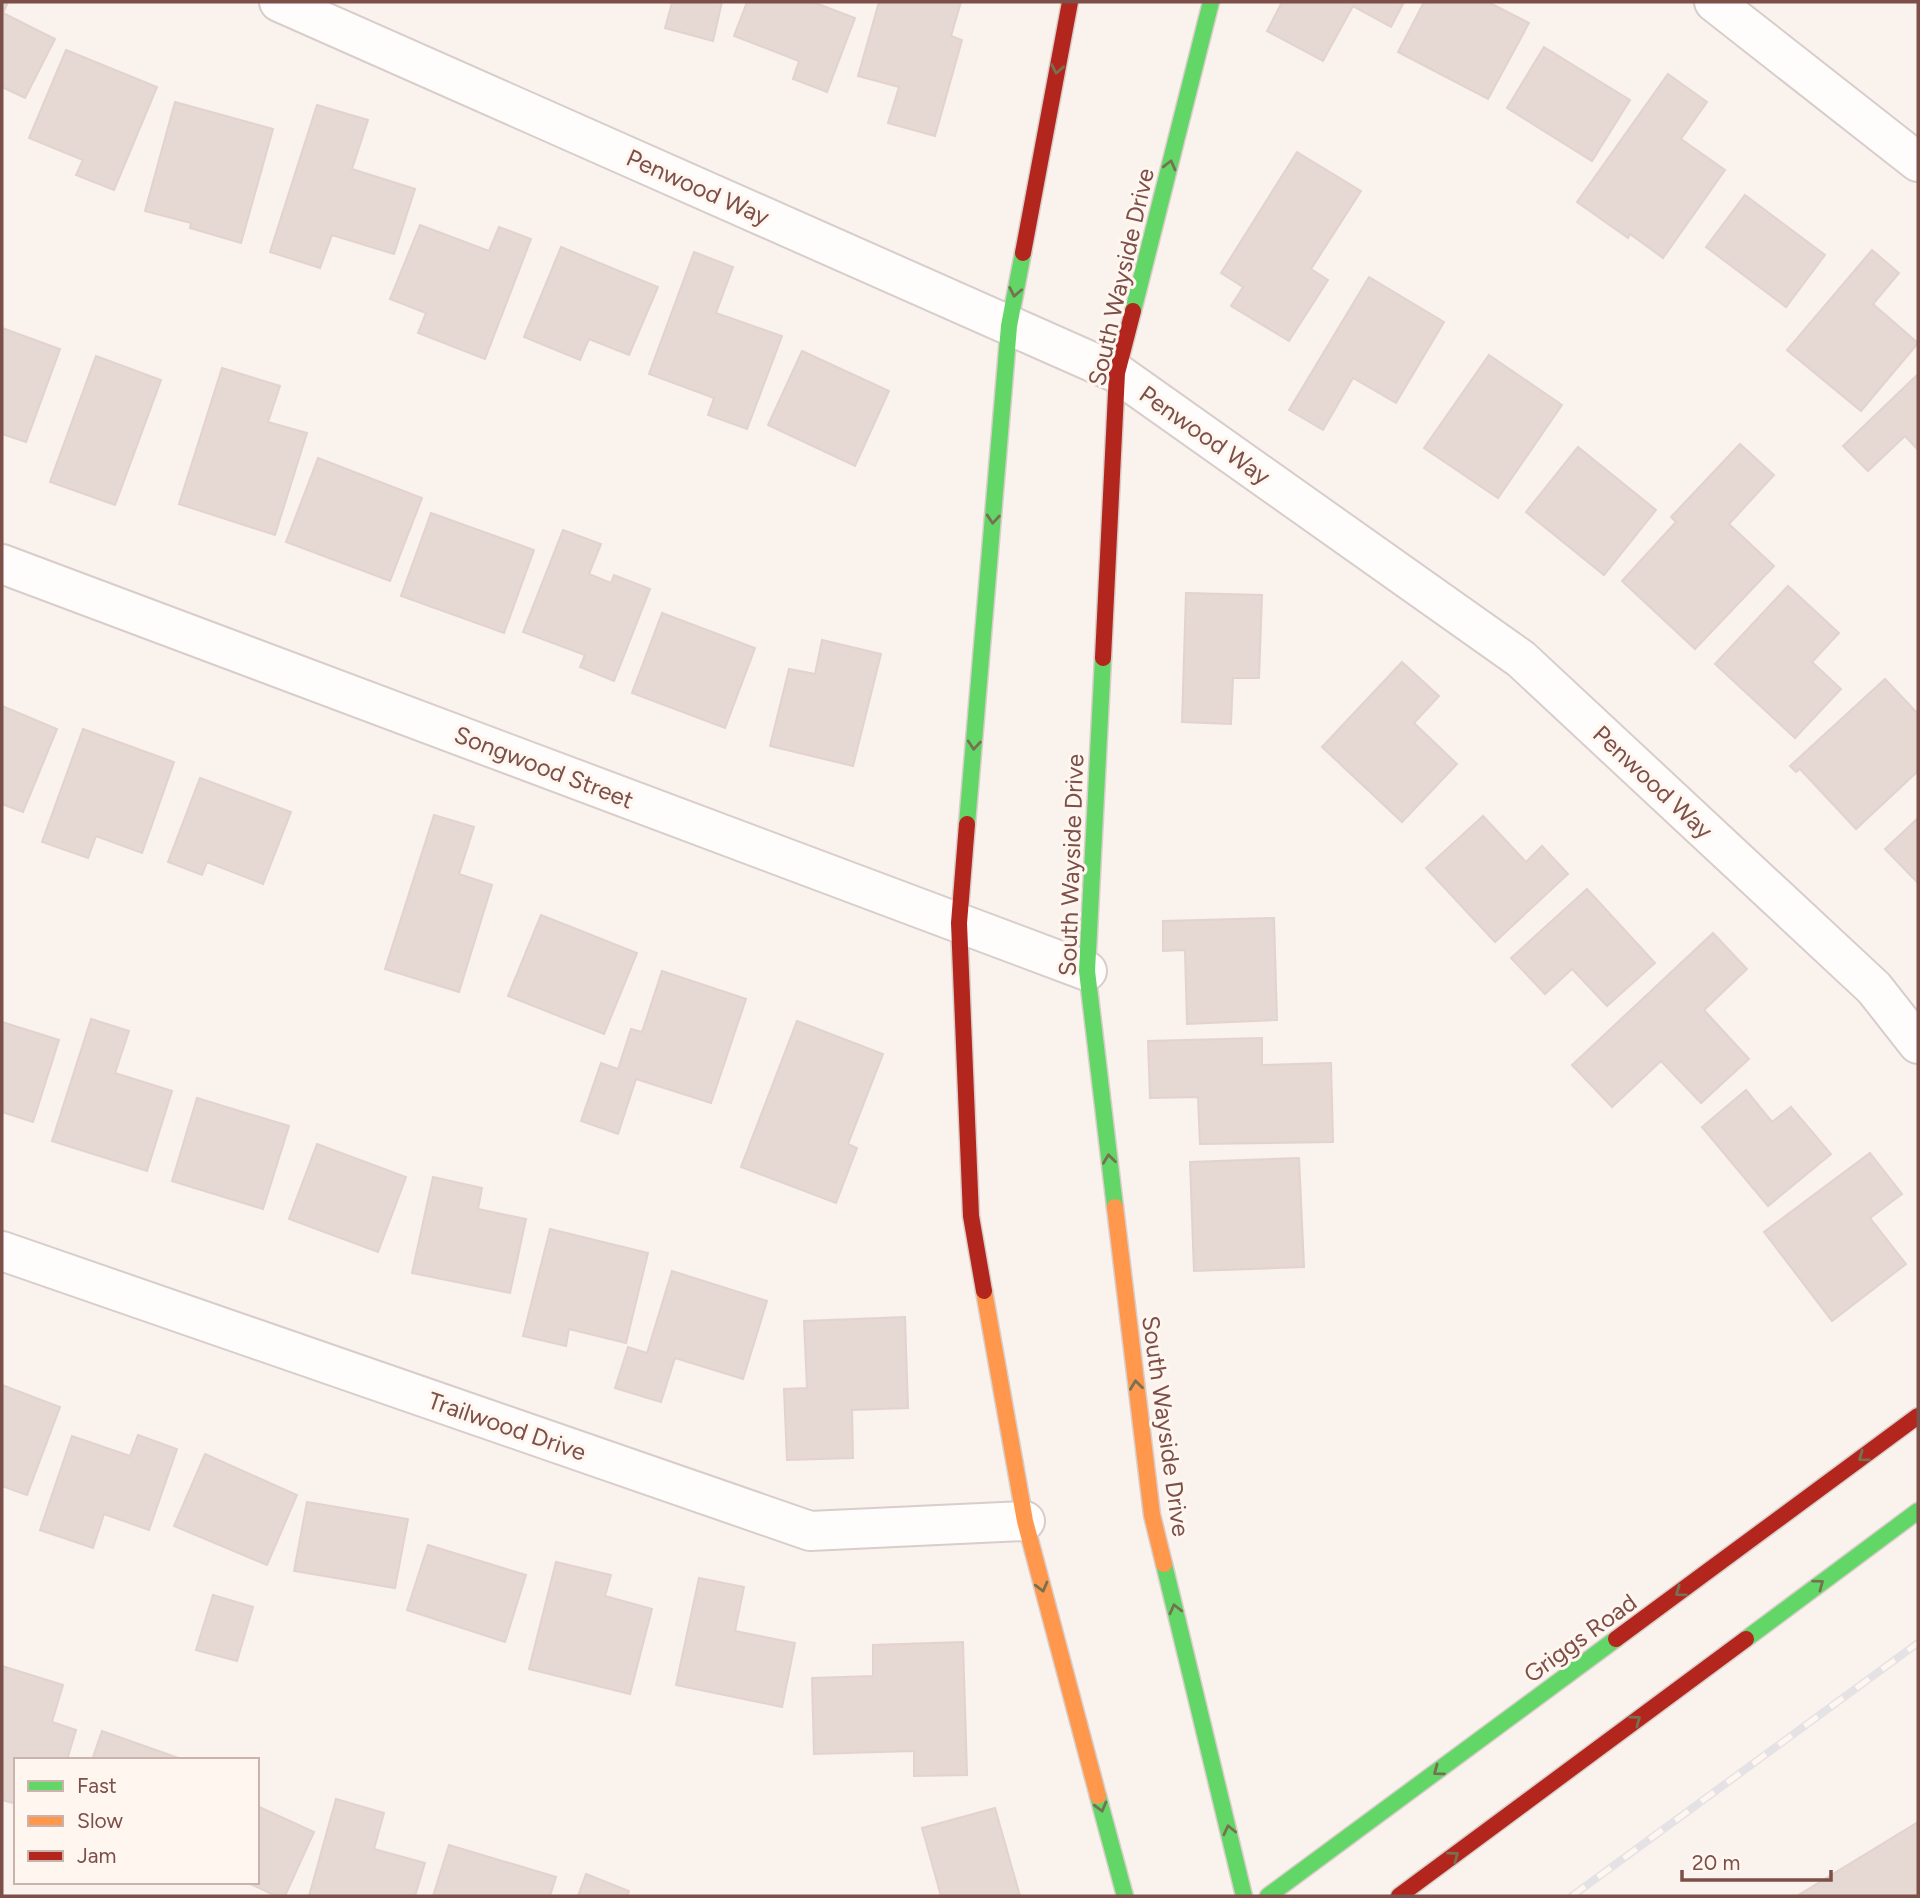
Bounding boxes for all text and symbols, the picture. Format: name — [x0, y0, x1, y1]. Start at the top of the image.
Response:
one-way arrow — [1051, 63, 1066, 75]
street label: Penwood Way — [622, 143, 774, 232]
one-way arrow — [1162, 159, 1176, 171]
street label: South Wayside Drive — [1082, 165, 1160, 389]
one-way arrow — [1009, 286, 1024, 298]
street label: Penwood Way — [1134, 379, 1276, 491]
one-way arrow — [986, 513, 1001, 524]
street label: Songwood Street — [450, 719, 638, 815]
street label: Penwood Way — [1587, 719, 1719, 845]
one-way arrow — [967, 740, 982, 751]
street label: South Wayside Drive — [1053, 753, 1089, 977]
one-way arrow — [1102, 1153, 1117, 1165]
street label: South Wayside Drive — [1136, 1314, 1196, 1538]
one-way arrow — [1129, 1379, 1144, 1391]
street label: Trailwood Drive — [424, 1385, 590, 1467]
one-way arrow — [1858, 1448, 1871, 1461]
one-way arrow — [1811, 1580, 1824, 1593]
one-way arrow — [1034, 1581, 1049, 1593]
one-way arrow — [1675, 1584, 1688, 1596]
street label: Griggs Road — [1518, 1587, 1642, 1689]
one-way arrow — [1169, 1603, 1183, 1615]
one-way arrow — [1629, 1716, 1641, 1728]
legend — [14, 1758, 259, 1884]
one-way arrow — [1433, 1763, 1446, 1775]
text: Fast — [77, 1773, 117, 1798]
one-way arrow — [1093, 1800, 1107, 1812]
text: Slow — [77, 1808, 123, 1833]
one-way arrow — [1222, 1824, 1237, 1836]
scale bar — [1682, 1839, 1831, 1883]
text: Jam — [77, 1843, 116, 1868]
text: 20 m — [1692, 1850, 1740, 1875]
one-way arrow — [1446, 1851, 1459, 1864]

